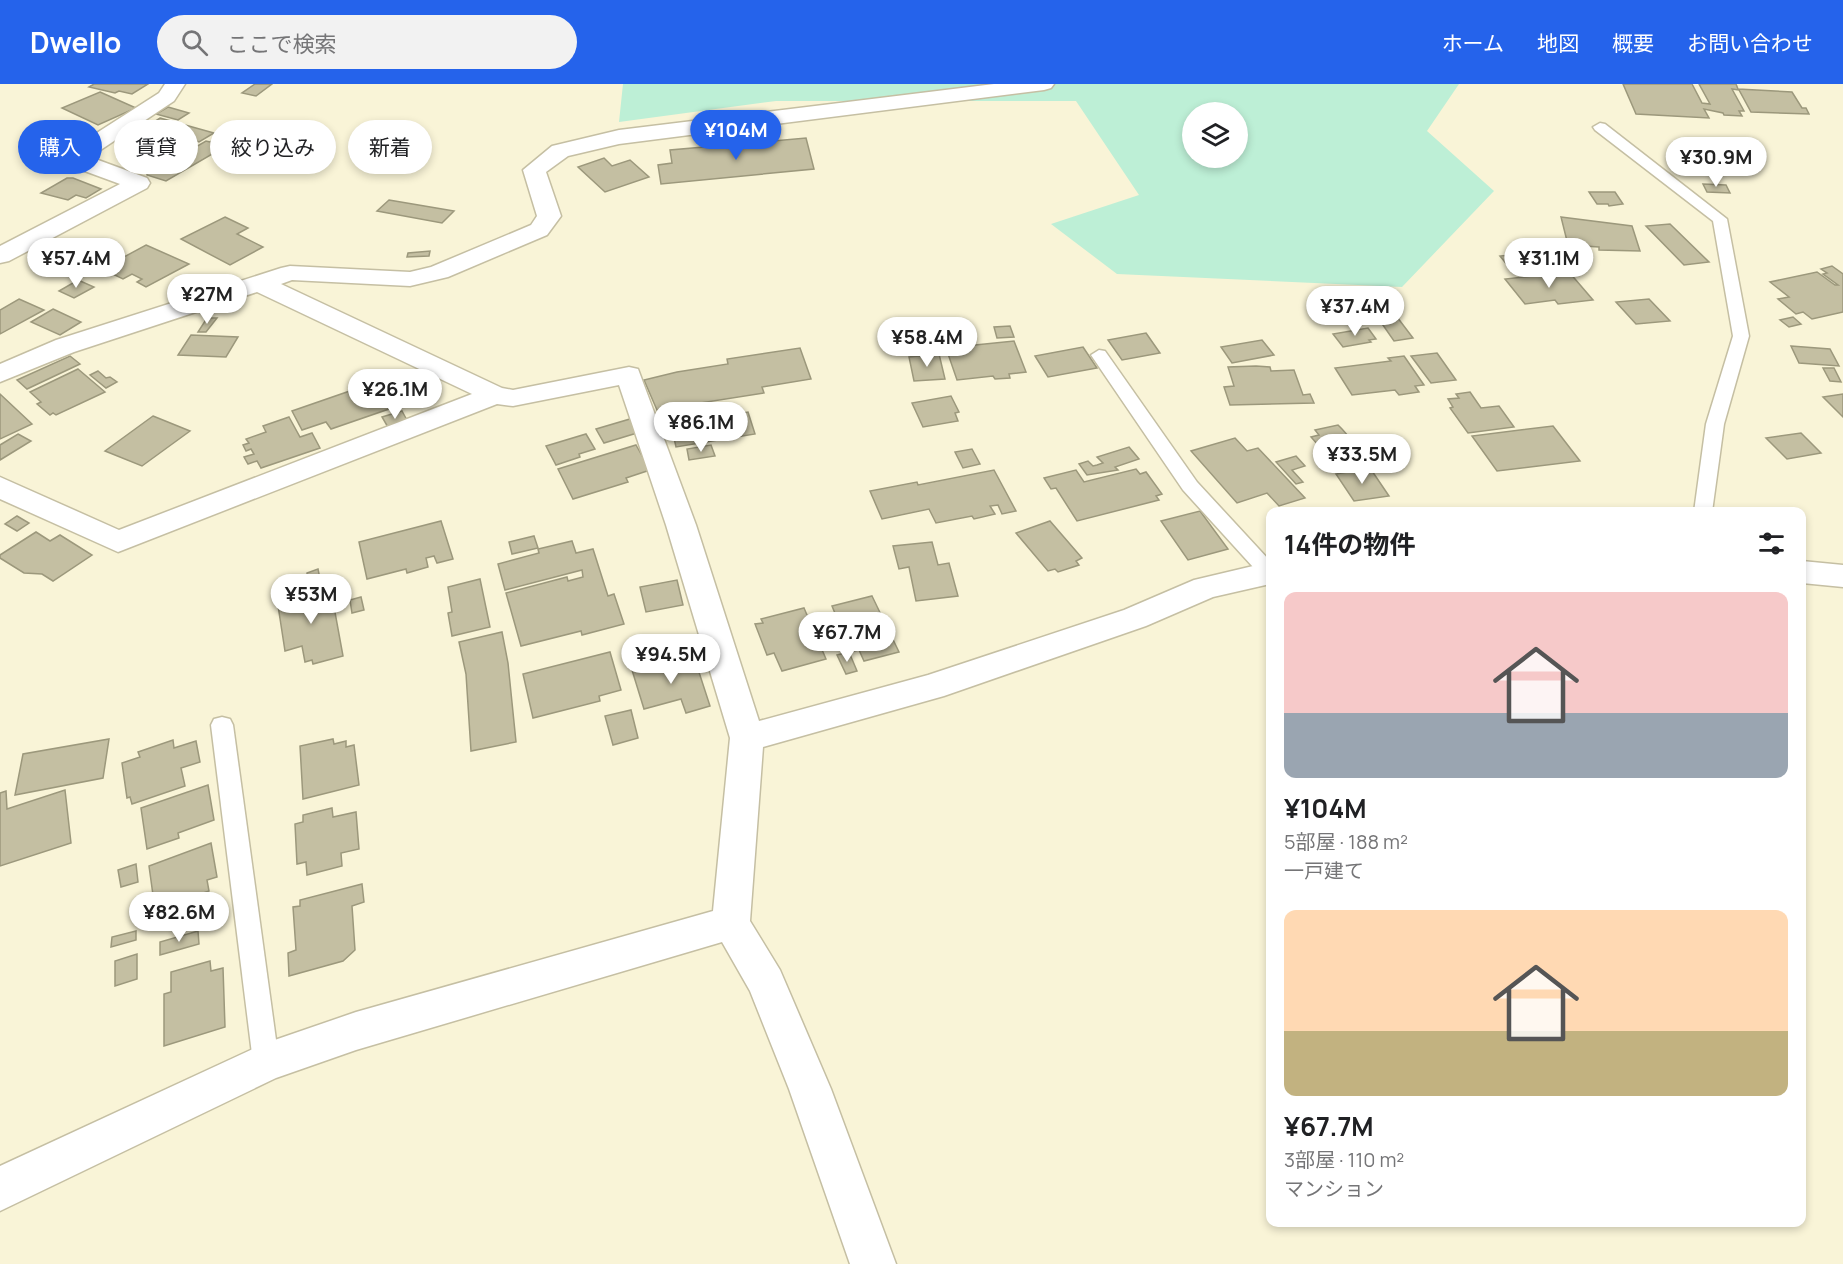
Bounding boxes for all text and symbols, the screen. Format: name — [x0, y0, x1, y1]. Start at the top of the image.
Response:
search box — [157, 15, 577, 69]
text: Dwello — [30, 23, 121, 61]
icon: search — [178, 26, 211, 59]
text: ここで検索 — [226, 29, 336, 59]
text: ホーム — [1442, 29, 1504, 57]
text: 地図 — [1537, 29, 1579, 57]
text: 概要 — [1612, 29, 1654, 57]
text: お問い合わせ — [1687, 29, 1813, 57]
map controls — [1182, 102, 1248, 168]
button: layers — [1182, 102, 1248, 168]
pin: ¥104M — [694, 110, 778, 161]
text: ¥104M — [704, 116, 768, 143]
chip: 購入 — [18, 120, 102, 174]
chip: 賃貸 — [114, 120, 198, 174]
chip: 絞り込み — [210, 120, 336, 174]
chip: 新着 — [348, 120, 432, 174]
pin: ¥30.9M — [1667, 137, 1765, 188]
text: ¥30.9M — [1680, 143, 1752, 170]
pin: ¥57.4M — [27, 238, 125, 289]
pin: ¥31.1M — [1500, 238, 1598, 289]
text: ¥57.4M — [41, 244, 111, 271]
text: ¥31.1M — [1518, 244, 1580, 271]
pin: ¥27M — [171, 274, 243, 325]
text: ¥27M — [181, 280, 233, 307]
pin: ¥37.4M — [1306, 286, 1404, 337]
text: ¥37.4M — [1320, 292, 1390, 319]
pin: ¥58.4M — [878, 317, 976, 368]
text: ¥58.4M — [891, 323, 963, 350]
pin: ¥26.1M — [346, 369, 444, 420]
text: ¥26.1M — [362, 375, 428, 402]
pin: ¥86.1M — [652, 402, 750, 453]
text: ¥86.1M — [668, 408, 734, 435]
pin: ¥33.5M — [1313, 434, 1411, 485]
text: ¥33.5M — [1327, 440, 1397, 467]
text: 14件の物件 — [1284, 526, 1415, 562]
icon: filters — [1755, 527, 1788, 560]
pin: ¥53M — [275, 574, 347, 625]
text: ¥53M — [285, 580, 337, 607]
pin: ¥67.7M — [798, 612, 896, 663]
text: ¥67.7M — [813, 618, 881, 645]
icon: home — [1482, 631, 1590, 739]
pin: ¥94.5M — [622, 634, 720, 685]
text: ¥94.5M — [635, 640, 707, 667]
text: ¥104M — [1284, 790, 1366, 826]
text: 5部屋 · 188 m² — [1284, 828, 1408, 855]
text: 一戸建て — [1284, 857, 1364, 884]
pin: ¥82.6M — [130, 892, 228, 943]
text: ¥82.6M — [143, 898, 215, 925]
icon: home — [1482, 949, 1590, 1057]
text: ¥67.7M — [1284, 1108, 1374, 1144]
text: 3部屋 · 110 m² — [1284, 1146, 1404, 1173]
text: マンション — [1284, 1175, 1384, 1202]

